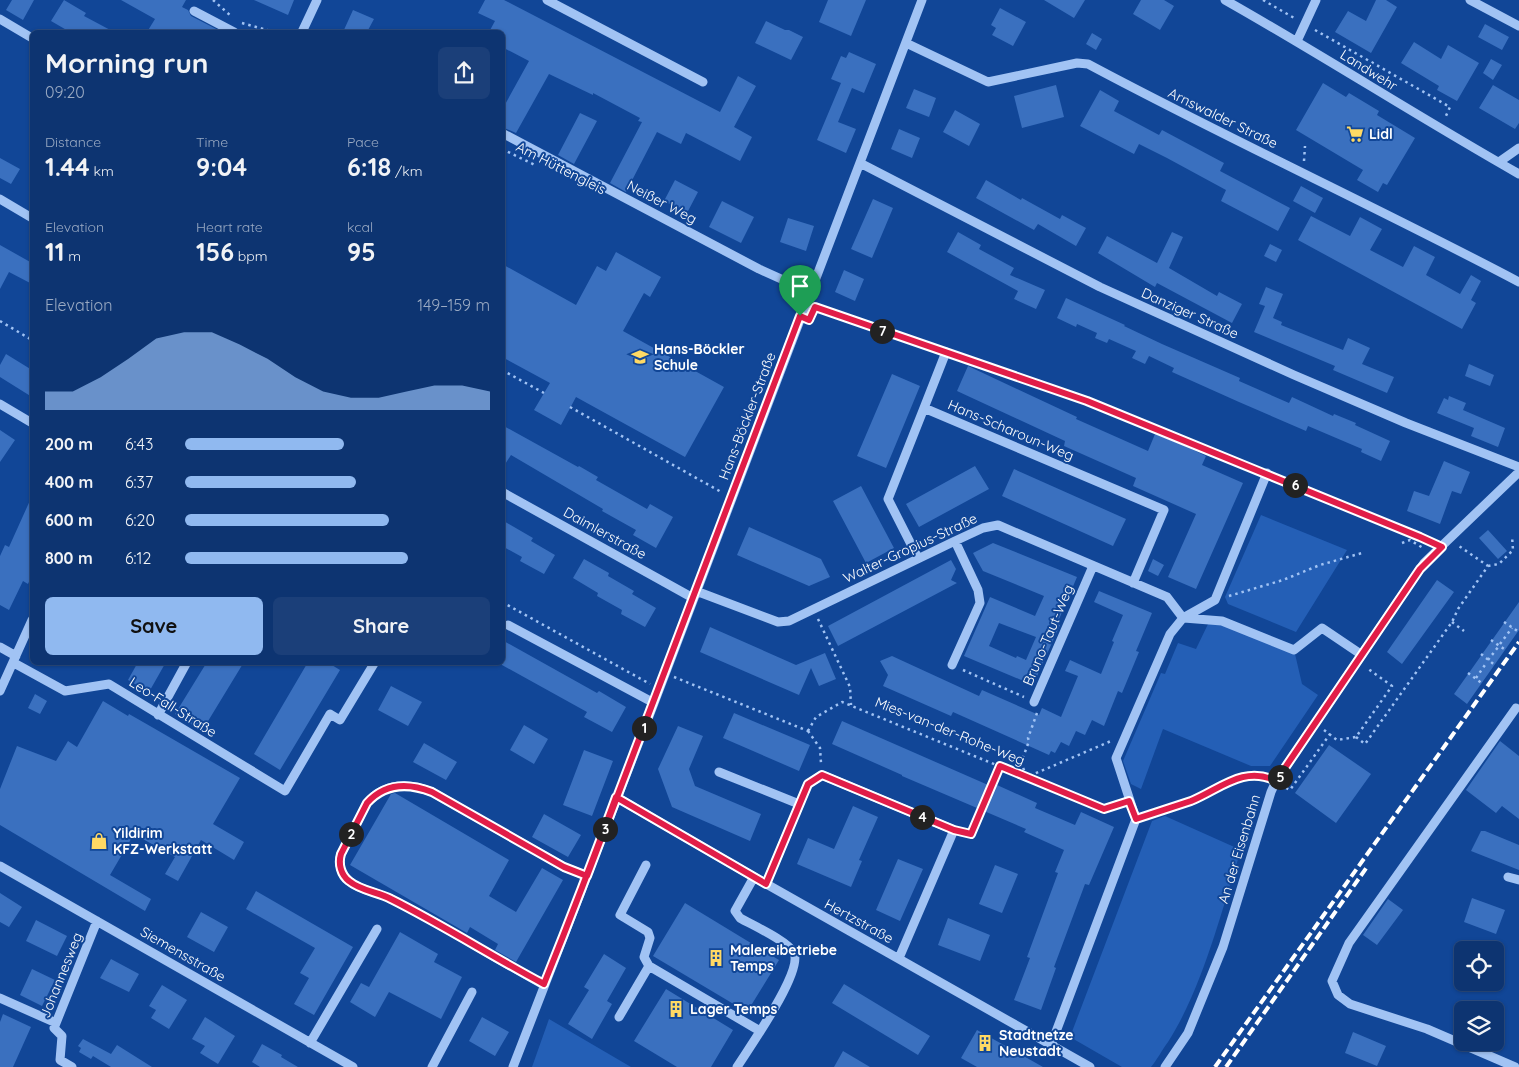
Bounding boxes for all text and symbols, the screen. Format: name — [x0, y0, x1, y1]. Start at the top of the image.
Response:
text: Morning run — [45, 45, 209, 80]
street label: Landwehr — [1337, 45, 1402, 95]
button: share — [438, 47, 490, 99]
text: 09:20 — [45, 82, 85, 102]
street label: Arnswalder Straße — [1165, 84, 1281, 152]
supermarket icon: Lidl — [1345, 124, 1365, 144]
place label: Lidl — [1369, 125, 1393, 143]
text: Distance — [45, 133, 101, 151]
text: Time — [196, 133, 228, 151]
text: Pace — [347, 133, 379, 151]
street label: Am Hüttengleis — [513, 138, 609, 198]
text: 1.44 — [45, 151, 90, 182]
text: 9:04 — [196, 151, 247, 182]
text: 6:18 — [347, 151, 391, 182]
text: km — [90, 162, 114, 180]
text: /km — [391, 162, 422, 180]
street label: Neißer Weg — [624, 176, 700, 228]
text: Elevation — [45, 218, 104, 236]
text: Heart rate — [196, 218, 263, 236]
text: kcal — [347, 218, 373, 236]
text: 11 — [45, 236, 64, 267]
text: 156 — [196, 236, 234, 267]
text: 95 — [347, 236, 376, 267]
text: m — [64, 247, 81, 265]
text: bpm — [234, 247, 268, 265]
pin — [779, 265, 821, 316]
icon: arrive — [786, 272, 814, 300]
street label: Danziger Straße — [1139, 283, 1242, 343]
text: Elevation — [45, 295, 112, 315]
text: 149–159 m — [417, 295, 490, 315]
pin: 7 — [870, 318, 894, 344]
text: 7 — [879, 322, 886, 340]
place label: Hans-Böckler Schule — [654, 340, 745, 374]
school or university icon: Hans-Böckler Schule — [630, 347, 650, 367]
street label: Hans-Böckler-Straße — [714, 349, 780, 482]
street label: Hans-Scharoun-Weg — [945, 395, 1077, 465]
text: 200 m — [45, 434, 93, 454]
text: 6:43 — [125, 434, 153, 454]
text: 400 m — [45, 472, 93, 492]
text: 6:37 — [125, 472, 153, 492]
pin: 6 — [1282, 472, 1308, 498]
text: 6 — [1292, 476, 1299, 494]
street label: Daimlerstraße — [560, 503, 650, 563]
street label: Walter-Gropius-Straße — [840, 509, 980, 587]
text: 600 m — [45, 510, 93, 530]
text: 6:20 — [125, 510, 155, 530]
text: 800 m — [45, 548, 93, 568]
text: 6:12 — [125, 548, 151, 568]
street label: Bruno-Taut-Weg — [1019, 582, 1077, 688]
button: Save — [45, 597, 263, 655]
button: Share — [273, 597, 490, 655]
street label: Leo-Fall-Straße — [126, 673, 220, 741]
street label: Mies-van-der-Rohe-Weg — [872, 693, 1028, 769]
pin: 1 — [632, 716, 656, 740]
text: 1 — [642, 719, 647, 737]
pin: 5 — [1268, 764, 1292, 790]
text: 5 — [1276, 768, 1285, 786]
street label: An der Eisenbahn — [1214, 792, 1264, 906]
pin: 4 — [910, 804, 934, 830]
text: 4 — [918, 808, 927, 826]
pin: 3 — [592, 816, 618, 842]
text: 3 — [602, 820, 609, 838]
pin: 2 — [338, 822, 364, 846]
place label: Yildirim KFZ-Werkstatt — [113, 824, 213, 858]
text: 2 — [348, 825, 355, 843]
shop icon: Yildirim KFZ-Werkstatt — [89, 831, 109, 851]
street label: Hertzstraße — [821, 895, 897, 947]
street label: Siemensstraße — [137, 922, 229, 986]
street label: Johannesweg — [36, 930, 86, 1020]
place label: Malereibetriebe Temps — [730, 941, 837, 975]
map controls — [1454, 941, 1504, 1051]
button: locate — [1454, 941, 1504, 991]
building icon: Malereibetriebe Temps — [706, 948, 726, 968]
building icon: Lager Temps — [666, 999, 686, 1019]
place label: Lager Temps — [690, 1000, 778, 1018]
button: layers — [1454, 1001, 1504, 1051]
place label: Stadtnetze Neustadt — [999, 1026, 1074, 1060]
building icon: Stadtnetze Neustadt — [975, 1033, 995, 1053]

